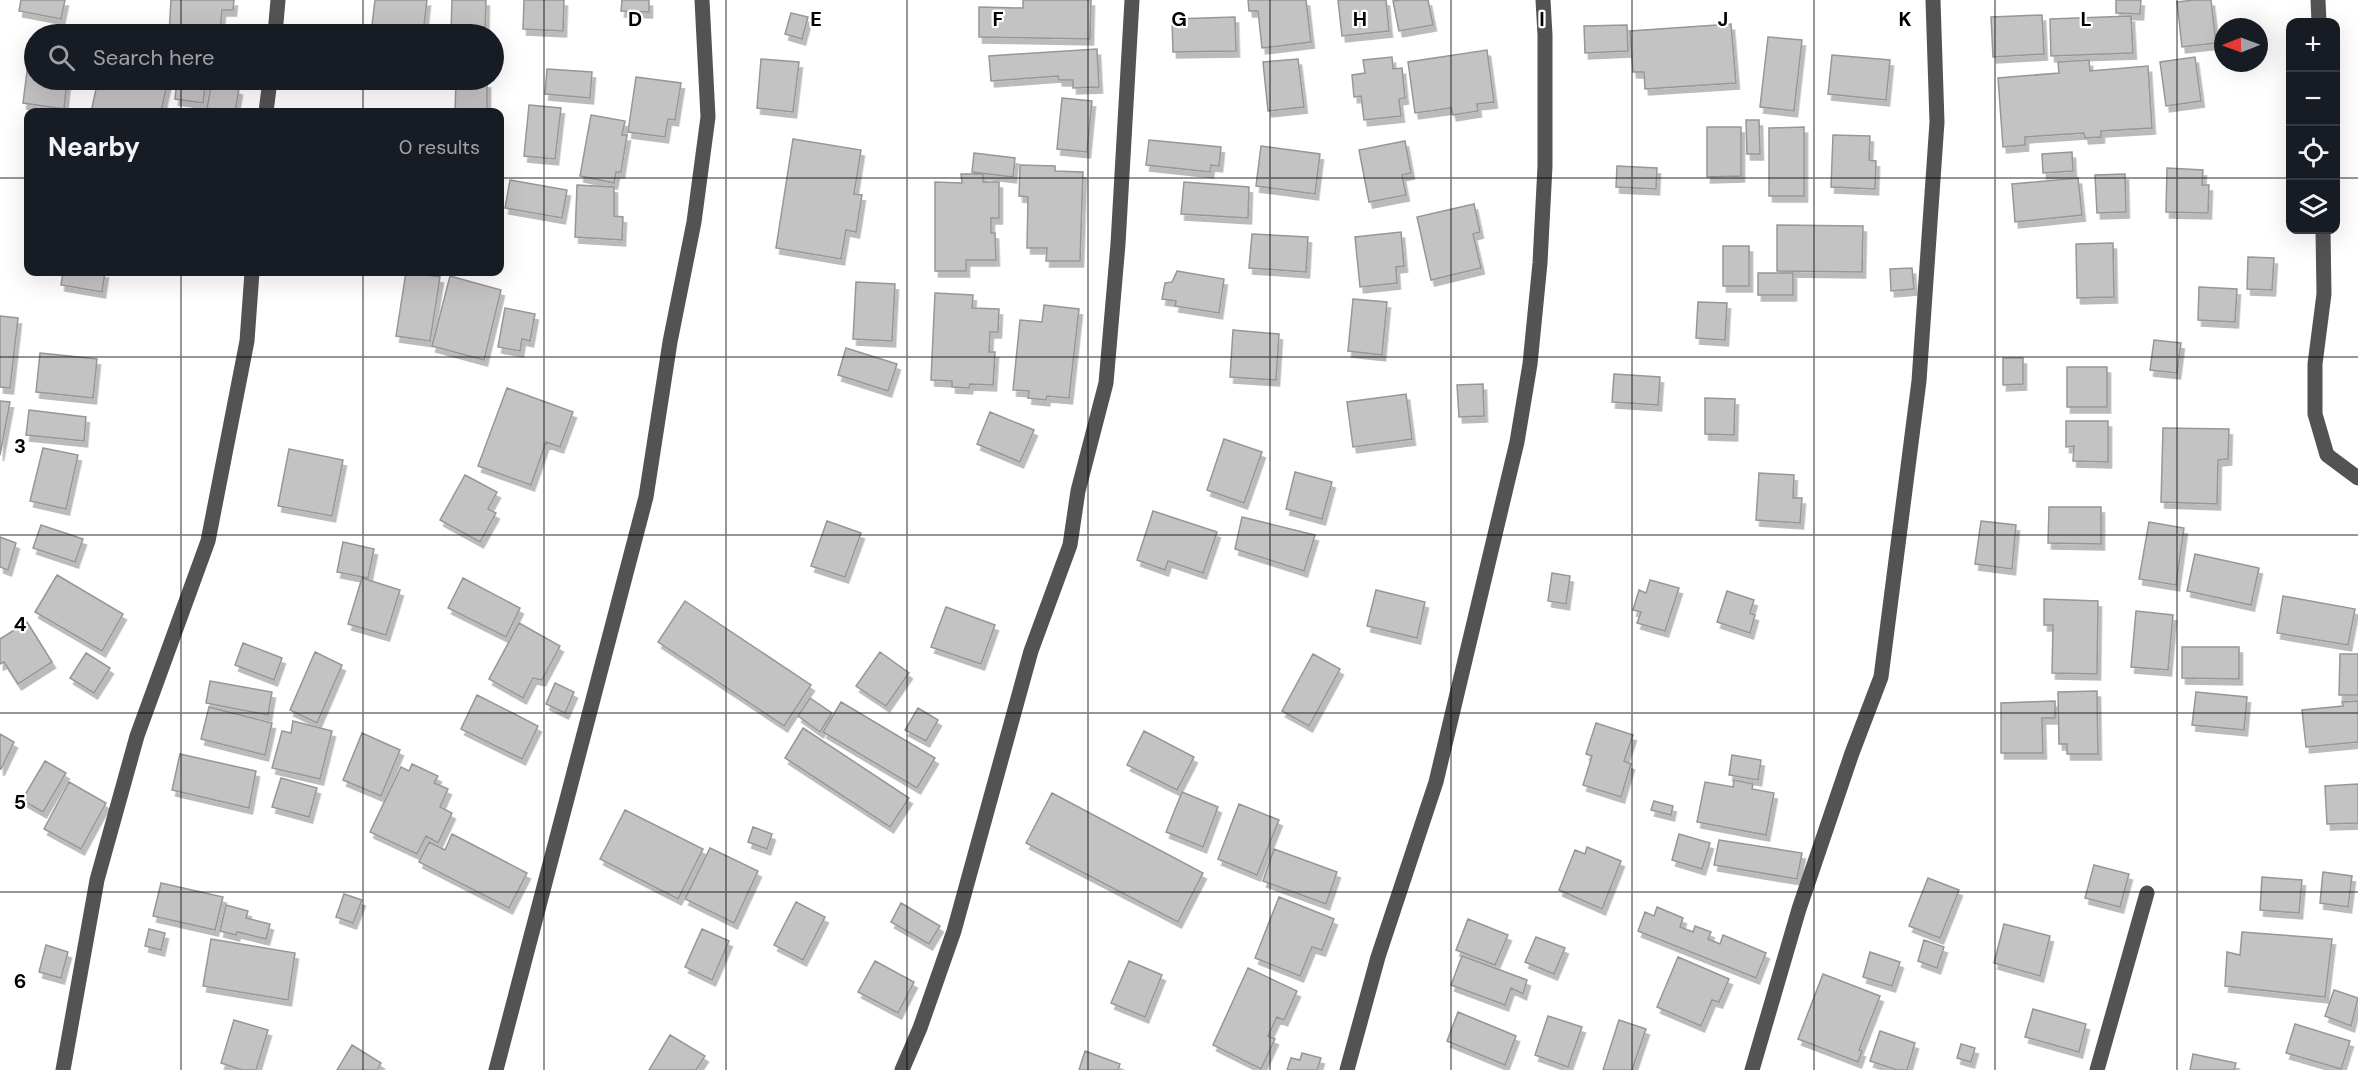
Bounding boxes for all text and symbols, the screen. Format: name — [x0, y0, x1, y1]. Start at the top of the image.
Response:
text: D — [628, 6, 642, 32]
text: E — [810, 6, 822, 32]
text: F — [992, 6, 1004, 32]
text: G — [1171, 6, 1187, 32]
text: H — [1353, 6, 1367, 32]
text: I — [1539, 6, 1545, 32]
text: J — [1718, 6, 1728, 32]
text: K — [1898, 6, 1912, 32]
text: L — [2080, 6, 2092, 32]
north arrow — [2214, 18, 2268, 72]
map controls — [2286, 18, 2340, 234]
button: + — [2286, 18, 2340, 72]
search box — [24, 24, 504, 90]
icon: search — [45, 41, 78, 74]
text: Search here — [93, 43, 214, 72]
button: − — [2286, 72, 2340, 126]
button: locate — [2286, 126, 2340, 180]
text: Nearby — [48, 130, 140, 164]
text: 0 results — [399, 134, 480, 160]
button: layers — [2286, 180, 2340, 234]
text: 3 — [14, 433, 26, 459]
text: 4 — [14, 611, 27, 637]
text: 5 — [14, 789, 26, 815]
text: 6 — [14, 968, 26, 994]

